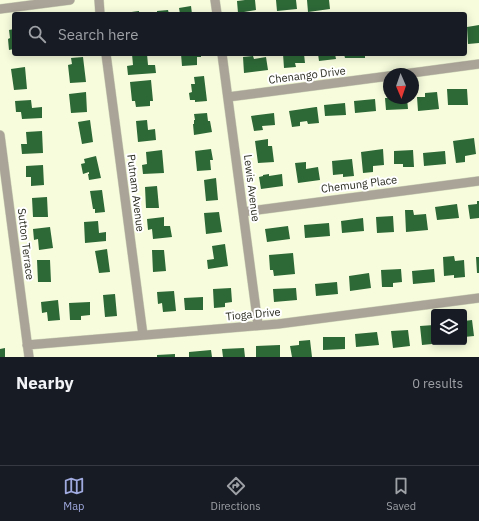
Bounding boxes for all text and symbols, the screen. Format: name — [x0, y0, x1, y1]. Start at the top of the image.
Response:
search box — [12, 12, 467, 56]
icon: search — [26, 23, 48, 45]
text: Search here — [58, 25, 138, 44]
street label: Chenango Drive — [268, 63, 346, 87]
north arrow — [383, 68, 419, 104]
street label: Putnam Avenue — [124, 154, 148, 232]
street label: Lewis Avenue — [241, 154, 263, 222]
street label: Chemung Place — [320, 172, 398, 196]
street label: Sutton Terrace — [15, 207, 37, 281]
street label: Tioga Drive — [225, 305, 281, 323]
map controls — [431, 309, 467, 345]
button: layers — [431, 309, 467, 345]
text: Nearby — [16, 372, 74, 394]
text: 0 results — [412, 375, 463, 392]
tab: Map — [63, 475, 85, 513]
tab: Directions — [211, 475, 261, 513]
tab: Saved — [386, 475, 416, 513]

